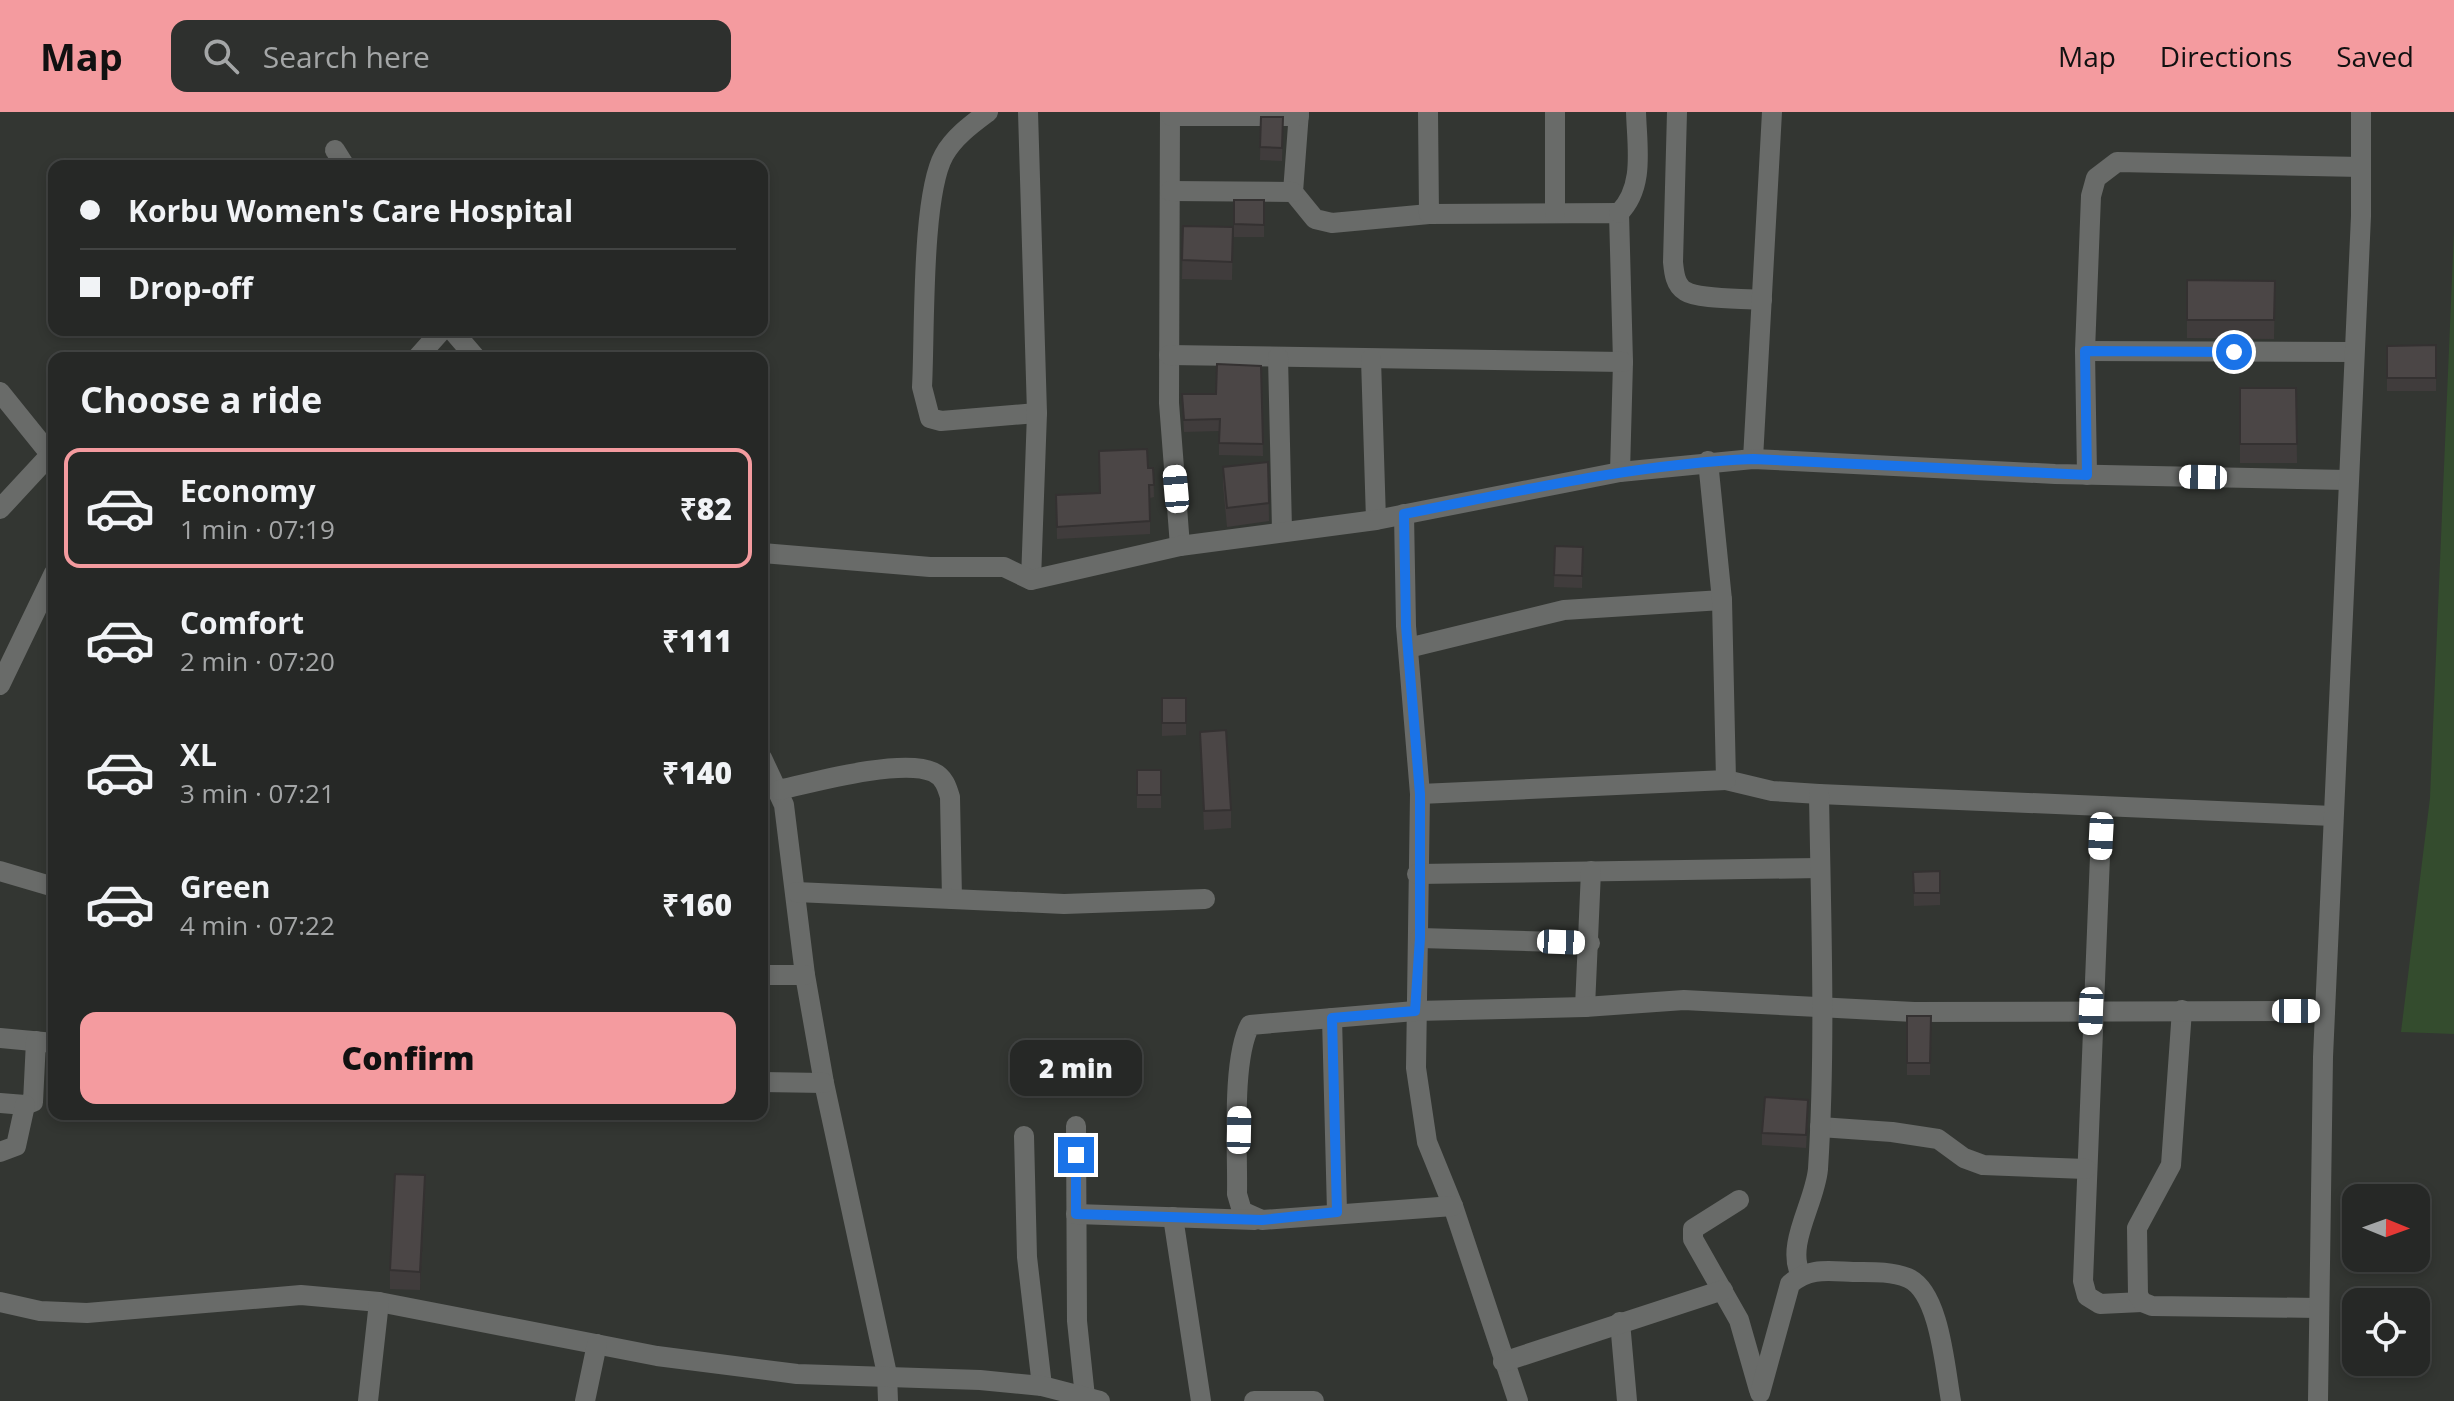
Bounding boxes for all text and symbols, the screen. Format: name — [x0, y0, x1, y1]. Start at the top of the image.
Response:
search box — [171, 20, 731, 92]
text: Map — [40, 30, 123, 82]
icon: search — [199, 34, 243, 78]
text: Search here — [263, 36, 430, 77]
text: Map — [2058, 37, 2116, 75]
text: Directions — [2160, 37, 2292, 75]
text: Saved — [2336, 37, 2414, 75]
text: Korbu Women's Care Hospital — [128, 190, 573, 231]
text: Drop-off — [128, 267, 253, 308]
route start — [2216, 334, 2252, 370]
text: Choose a ride — [80, 375, 322, 424]
car — [1162, 464, 1190, 514]
car — [2179, 465, 2227, 489]
text: Economy — [180, 470, 316, 511]
icon: car — [84, 472, 156, 544]
text: ₹82 — [680, 488, 732, 529]
text: 1 min · 07:19 — [180, 511, 335, 547]
text: Comfort — [180, 602, 304, 643]
icon: car — [84, 604, 156, 676]
text: ₹111 — [662, 620, 732, 661]
text: 2 min · 07:20 — [180, 643, 335, 679]
text: XL — [180, 734, 217, 775]
icon: car — [84, 736, 156, 808]
text: ₹140 — [662, 752, 732, 793]
text: 3 min · 07:21 — [180, 775, 335, 811]
car — [2088, 811, 2114, 861]
text: Green — [180, 866, 271, 907]
icon: car — [84, 868, 156, 940]
text: ₹160 — [662, 884, 732, 925]
text: 4 min · 07:22 — [180, 907, 335, 943]
car — [1537, 929, 1585, 955]
car — [2078, 987, 2104, 1035]
car — [2272, 999, 2320, 1023]
button: Confirm — [80, 1012, 736, 1104]
callout: 2 min — [1010, 1039, 1142, 1095]
text: 2 min — [1039, 1050, 1113, 1086]
car — [1227, 1106, 1251, 1154]
route end — [1058, 1137, 1094, 1173]
north arrow — [2342, 1184, 2430, 1272]
map controls — [2342, 1184, 2430, 1376]
button: locate — [2342, 1288, 2430, 1376]

